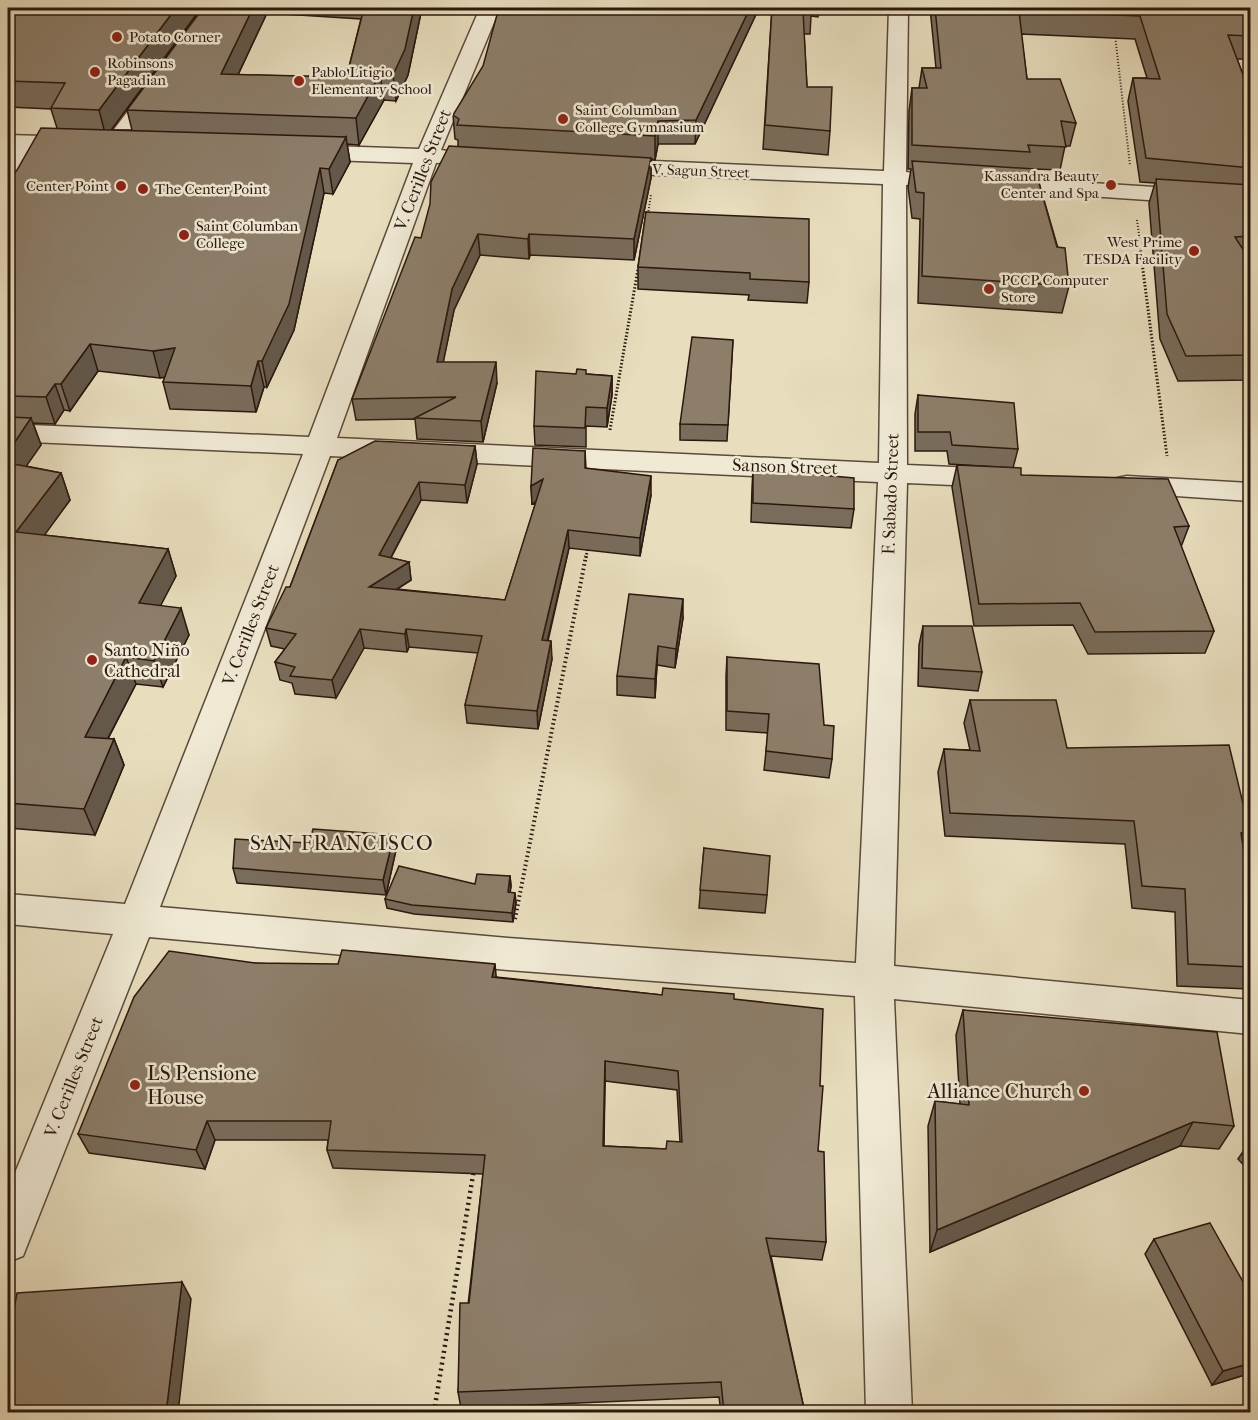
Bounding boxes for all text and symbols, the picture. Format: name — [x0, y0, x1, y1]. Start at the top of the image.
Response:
place label: Potato Corner — [129, 28, 221, 46]
marker: Potato Corner — [110, 30, 124, 44]
place label: Robinsons Pagadian — [107, 54, 174, 89]
place label: Pablo Litigio Elementary School — [311, 63, 432, 98]
marker: Robinsons Pagadian — [88, 65, 102, 79]
marker: Pablo Litigio Elementary School — [292, 74, 306, 88]
place label: Saint Columban College Gymnasium — [575, 101, 705, 136]
street label: V. Cerilles Street — [390, 106, 456, 235]
marker: Saint Columban College Gymnasium — [556, 112, 570, 126]
street label: V. Sagun Street — [651, 160, 751, 182]
place label: Kassandra Beauty Center and Spa — [984, 167, 1100, 202]
place label: Center Point — [26, 177, 110, 195]
marker: Kassandra Beauty Center and Spa — [1104, 178, 1118, 192]
marker: Center Point — [114, 179, 128, 193]
place label: The Center Point — [155, 180, 268, 198]
marker: The Center Point — [136, 182, 150, 196]
place label: Saint Columban College — [196, 217, 299, 252]
marker: Saint Columban College — [177, 228, 191, 242]
place label: West Prime TESDA Facility — [1083, 233, 1183, 268]
marker: West Prime TESDA Facility — [1187, 244, 1201, 258]
place label: PCCP Computer Store — [1001, 271, 1109, 306]
marker: PCCP Computer Store — [982, 282, 996, 296]
street label: F. Sabado Street — [878, 432, 904, 555]
street label: Sanson Street — [732, 455, 839, 479]
street label: V. Cerilles Street — [218, 561, 284, 690]
place label: Santo Niño Cathedral — [104, 640, 190, 682]
marker: Santo Niño Cathedral — [85, 653, 99, 667]
district label: SAN FRANCISCO — [250, 831, 434, 855]
street label: V. Cerilles Street — [40, 1013, 108, 1141]
place label: LS Pensione House — [147, 1061, 257, 1109]
marker: LS Pensione House — [128, 1078, 142, 1092]
place label: Alliance Church — [926, 1079, 1072, 1103]
marker: Alliance Church — [1077, 1084, 1091, 1098]

